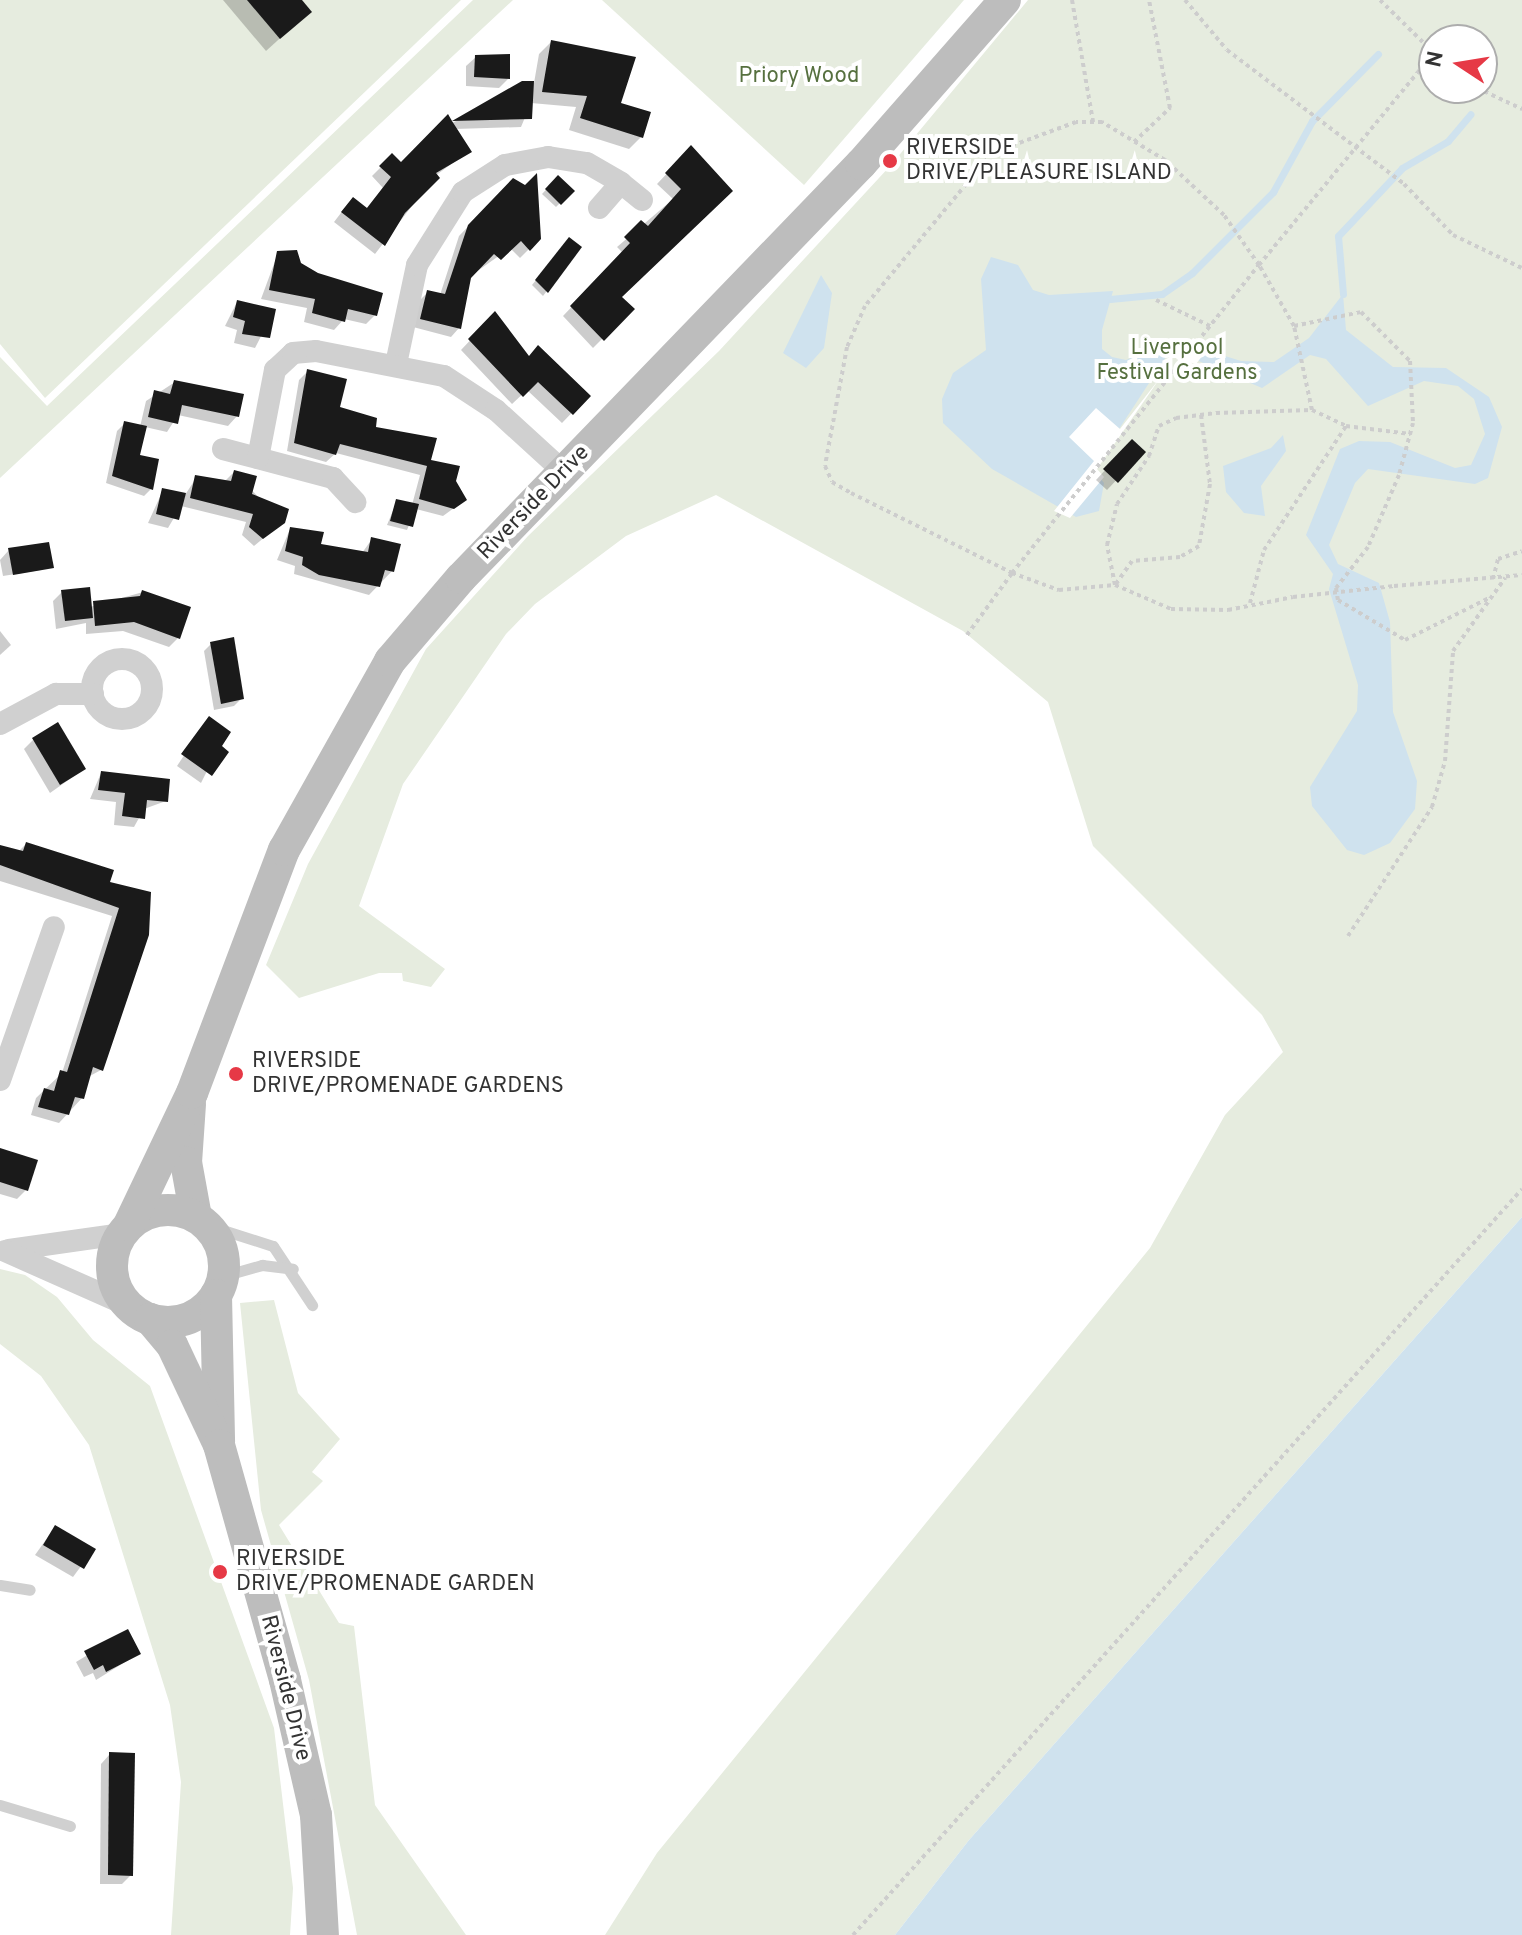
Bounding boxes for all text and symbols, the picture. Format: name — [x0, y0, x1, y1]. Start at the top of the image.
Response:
north arrow — [1418, 24, 1498, 104]
text: N — [1421, 49, 1451, 70]
park label: Priory Wood — [738, 64, 860, 90]
place label: RIVERSIDE DRIVE/PLEASURE ISLAND — [906, 135, 1172, 186]
marker: RIVERSIDE DRIVE/PLEASURE ISLAND — [881, 152, 899, 170]
park label: Liverpool Festival Gardens — [1096, 335, 1258, 386]
street label: Riverside Drive — [473, 440, 595, 566]
place label: RIVERSIDE DRIVE/PROMENADE GARDENS — [252, 1048, 564, 1100]
marker: RIVERSIDE DRIVE/PROMENADE GARDENS — [227, 1065, 245, 1083]
place label: RIVERSIDE DRIVE/PROMENADE GARDEN — [236, 1546, 535, 1598]
marker: RIVERSIDE DRIVE/PROMENADE GARDEN — [211, 1563, 229, 1581]
street label: Riverside Drive — [254, 1612, 316, 1764]

